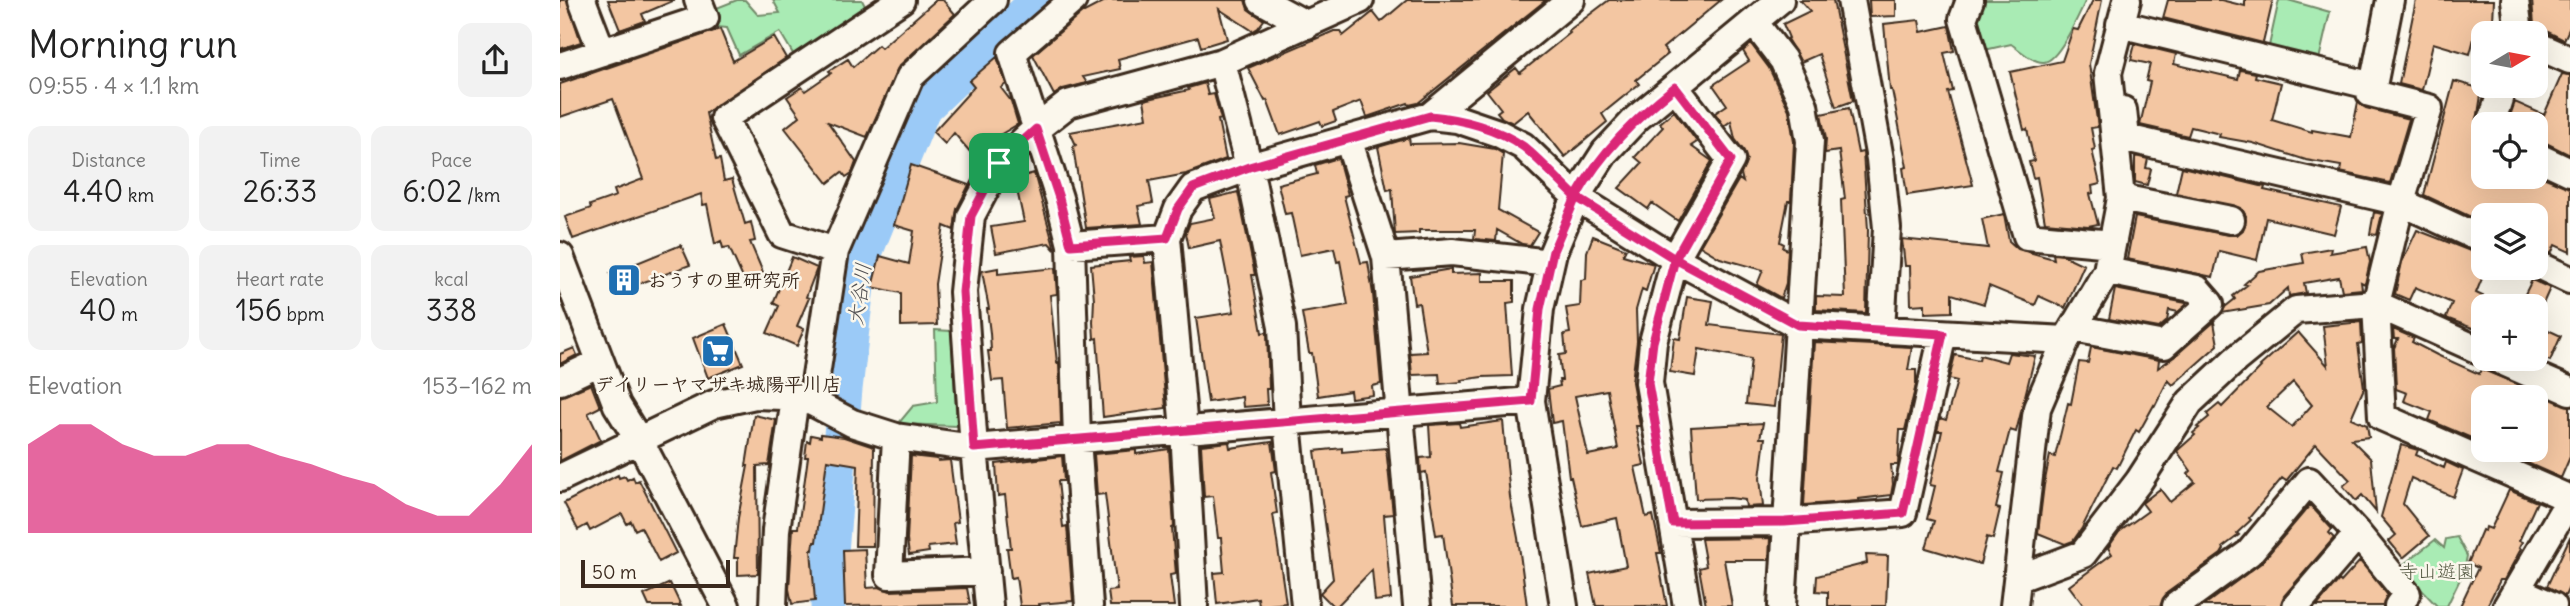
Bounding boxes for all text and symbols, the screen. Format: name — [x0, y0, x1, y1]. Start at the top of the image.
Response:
text: Morning run — [28, 21, 238, 68]
north arrow — [2471, 21, 2548, 98]
map controls — [2471, 21, 2548, 462]
button: share — [458, 23, 532, 97]
text: 09:55 · 4 × 1.1 km — [28, 71, 199, 100]
button: locate — [2471, 112, 2548, 189]
pin — [969, 133, 1029, 193]
icon: arrive — [980, 144, 1018, 182]
text: Distance — [72, 148, 146, 172]
text: Time — [259, 148, 301, 172]
text: Pace — [431, 148, 472, 172]
text: 4.40 — [63, 172, 123, 210]
text: 26:33 — [243, 172, 317, 210]
text: 6:02 — [402, 172, 463, 210]
text: km — [123, 183, 154, 207]
text: /km — [463, 183, 500, 207]
button: layers — [2471, 203, 2548, 280]
building icon: おうすの里研究所 — [605, 261, 643, 299]
water label: 大谷川 — [841, 261, 877, 327]
text: Elevation — [70, 267, 148, 291]
text: Heart rate — [236, 267, 324, 291]
text: kcal — [434, 267, 468, 291]
place label: おうすの里研究所 — [648, 268, 800, 292]
text: 40 — [80, 291, 117, 329]
text: 156 — [235, 291, 282, 329]
text: 338 — [426, 291, 477, 329]
button: + — [2471, 294, 2548, 371]
text: m — [117, 302, 138, 326]
text: bpm — [282, 302, 324, 326]
supermarket icon: デイリーヤマザキ城陽平川店 — [699, 332, 737, 370]
text: Elevation — [28, 371, 122, 400]
text: 153–162 m — [423, 371, 532, 400]
place label: デイリーヤマザキ城陽平川店 — [595, 372, 841, 396]
button: − — [2471, 385, 2548, 462]
scale bar — [581, 557, 730, 589]
park label: 寺山遊園 — [2399, 559, 2475, 583]
text: 50 m — [592, 560, 637, 584]

